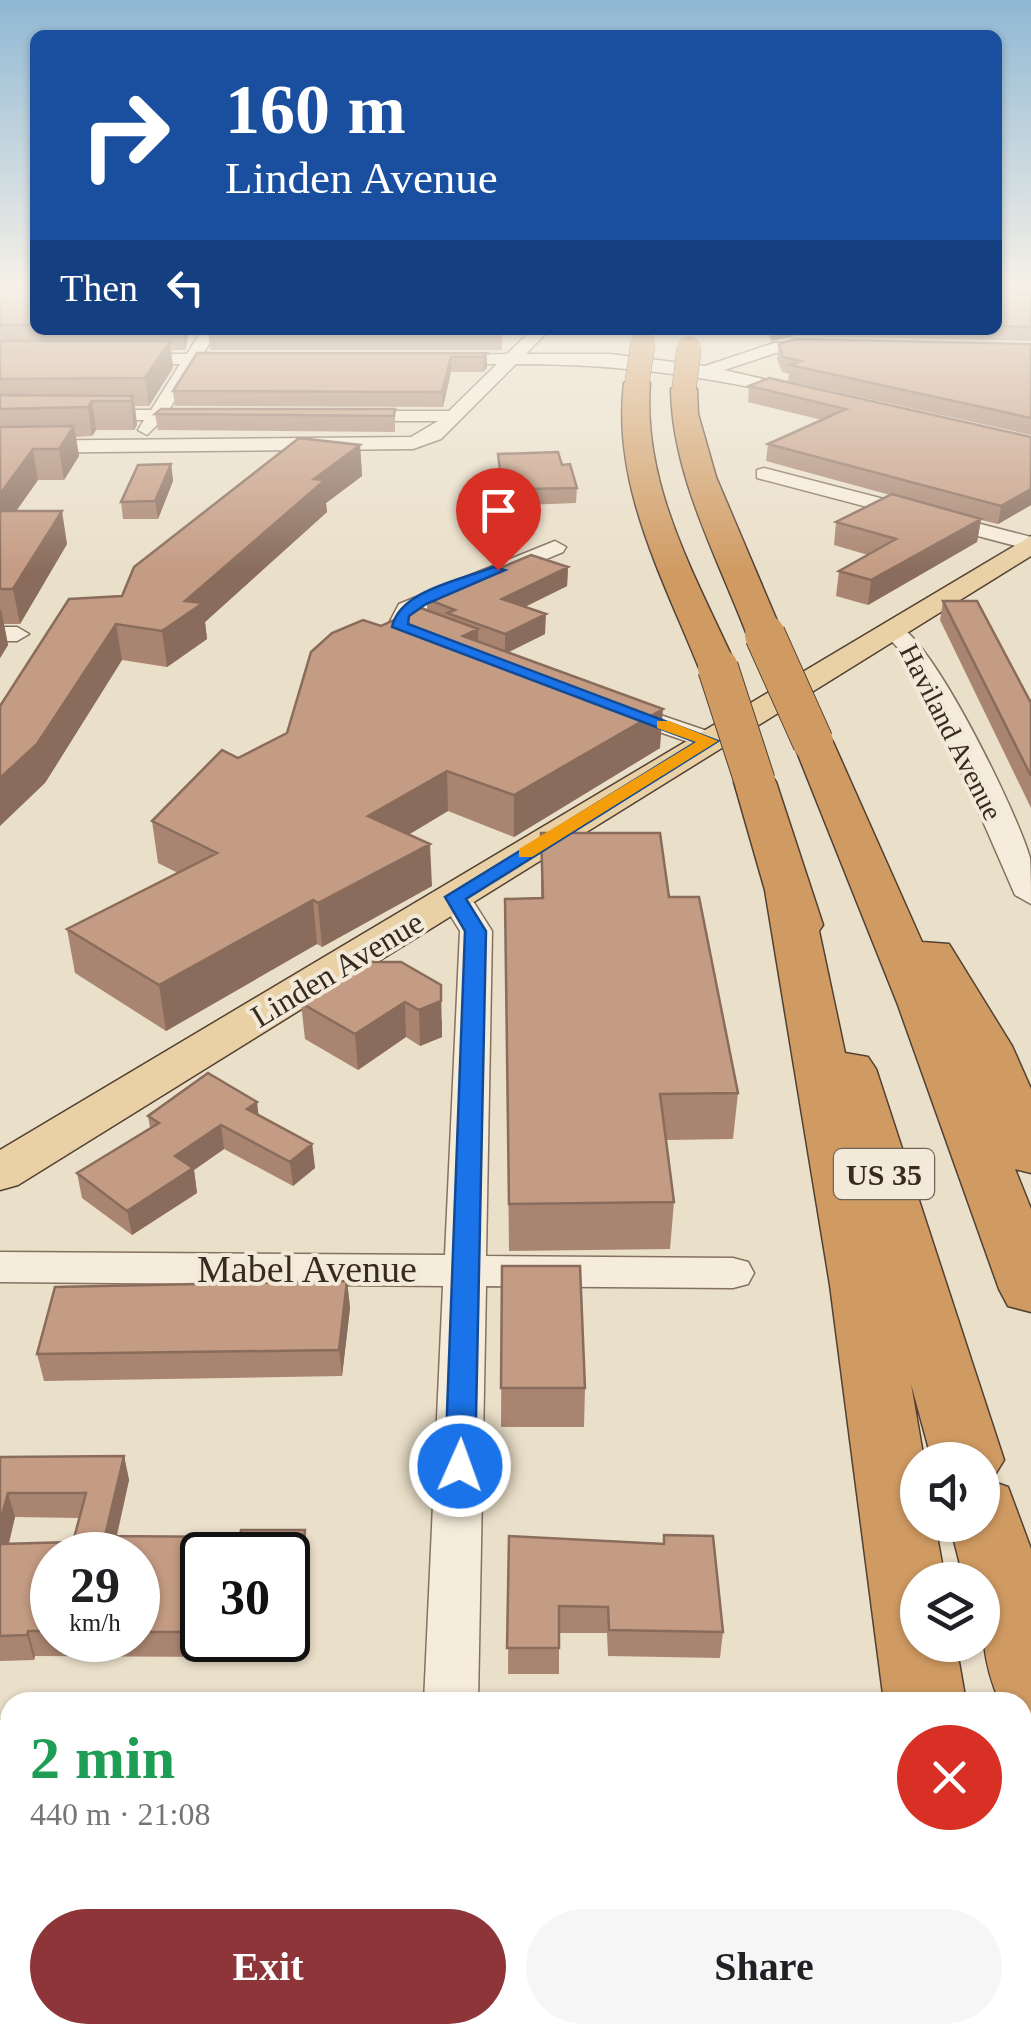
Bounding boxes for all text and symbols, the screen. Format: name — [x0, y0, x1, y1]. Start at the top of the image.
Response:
icon: right — [60, 70, 190, 200]
text: 160 m — [225, 71, 406, 148]
text: Linden Avenue — [225, 153, 498, 203]
icon: left — [158, 260, 213, 315]
text: Then — [60, 267, 138, 309]
pin — [456, 468, 541, 571]
icon: arrive — [471, 483, 526, 538]
street label: Haviland Avenue — [893, 639, 1009, 825]
street label: Linden Avenue — [245, 904, 429, 1034]
road number: US 35 — [834, 1149, 934, 1199]
street label: Mabel Avenue — [197, 1248, 417, 1290]
position arrow — [408, 1414, 512, 1518]
map controls — [900, 1442, 1000, 1662]
button: sound — [900, 1442, 1000, 1542]
speed limit sign: 30 — [180, 1532, 310, 1662]
text: 29 — [70, 1557, 120, 1613]
button: layers — [900, 1562, 1000, 1662]
text: km/h — [69, 1609, 121, 1636]
text: 2 min — [30, 1725, 175, 1791]
button: close — [897, 1725, 1002, 1830]
text: 440 m · 21:08 — [30, 1796, 210, 1832]
button: Exit — [30, 1909, 506, 2024]
button: Share — [526, 1909, 1002, 2024]

